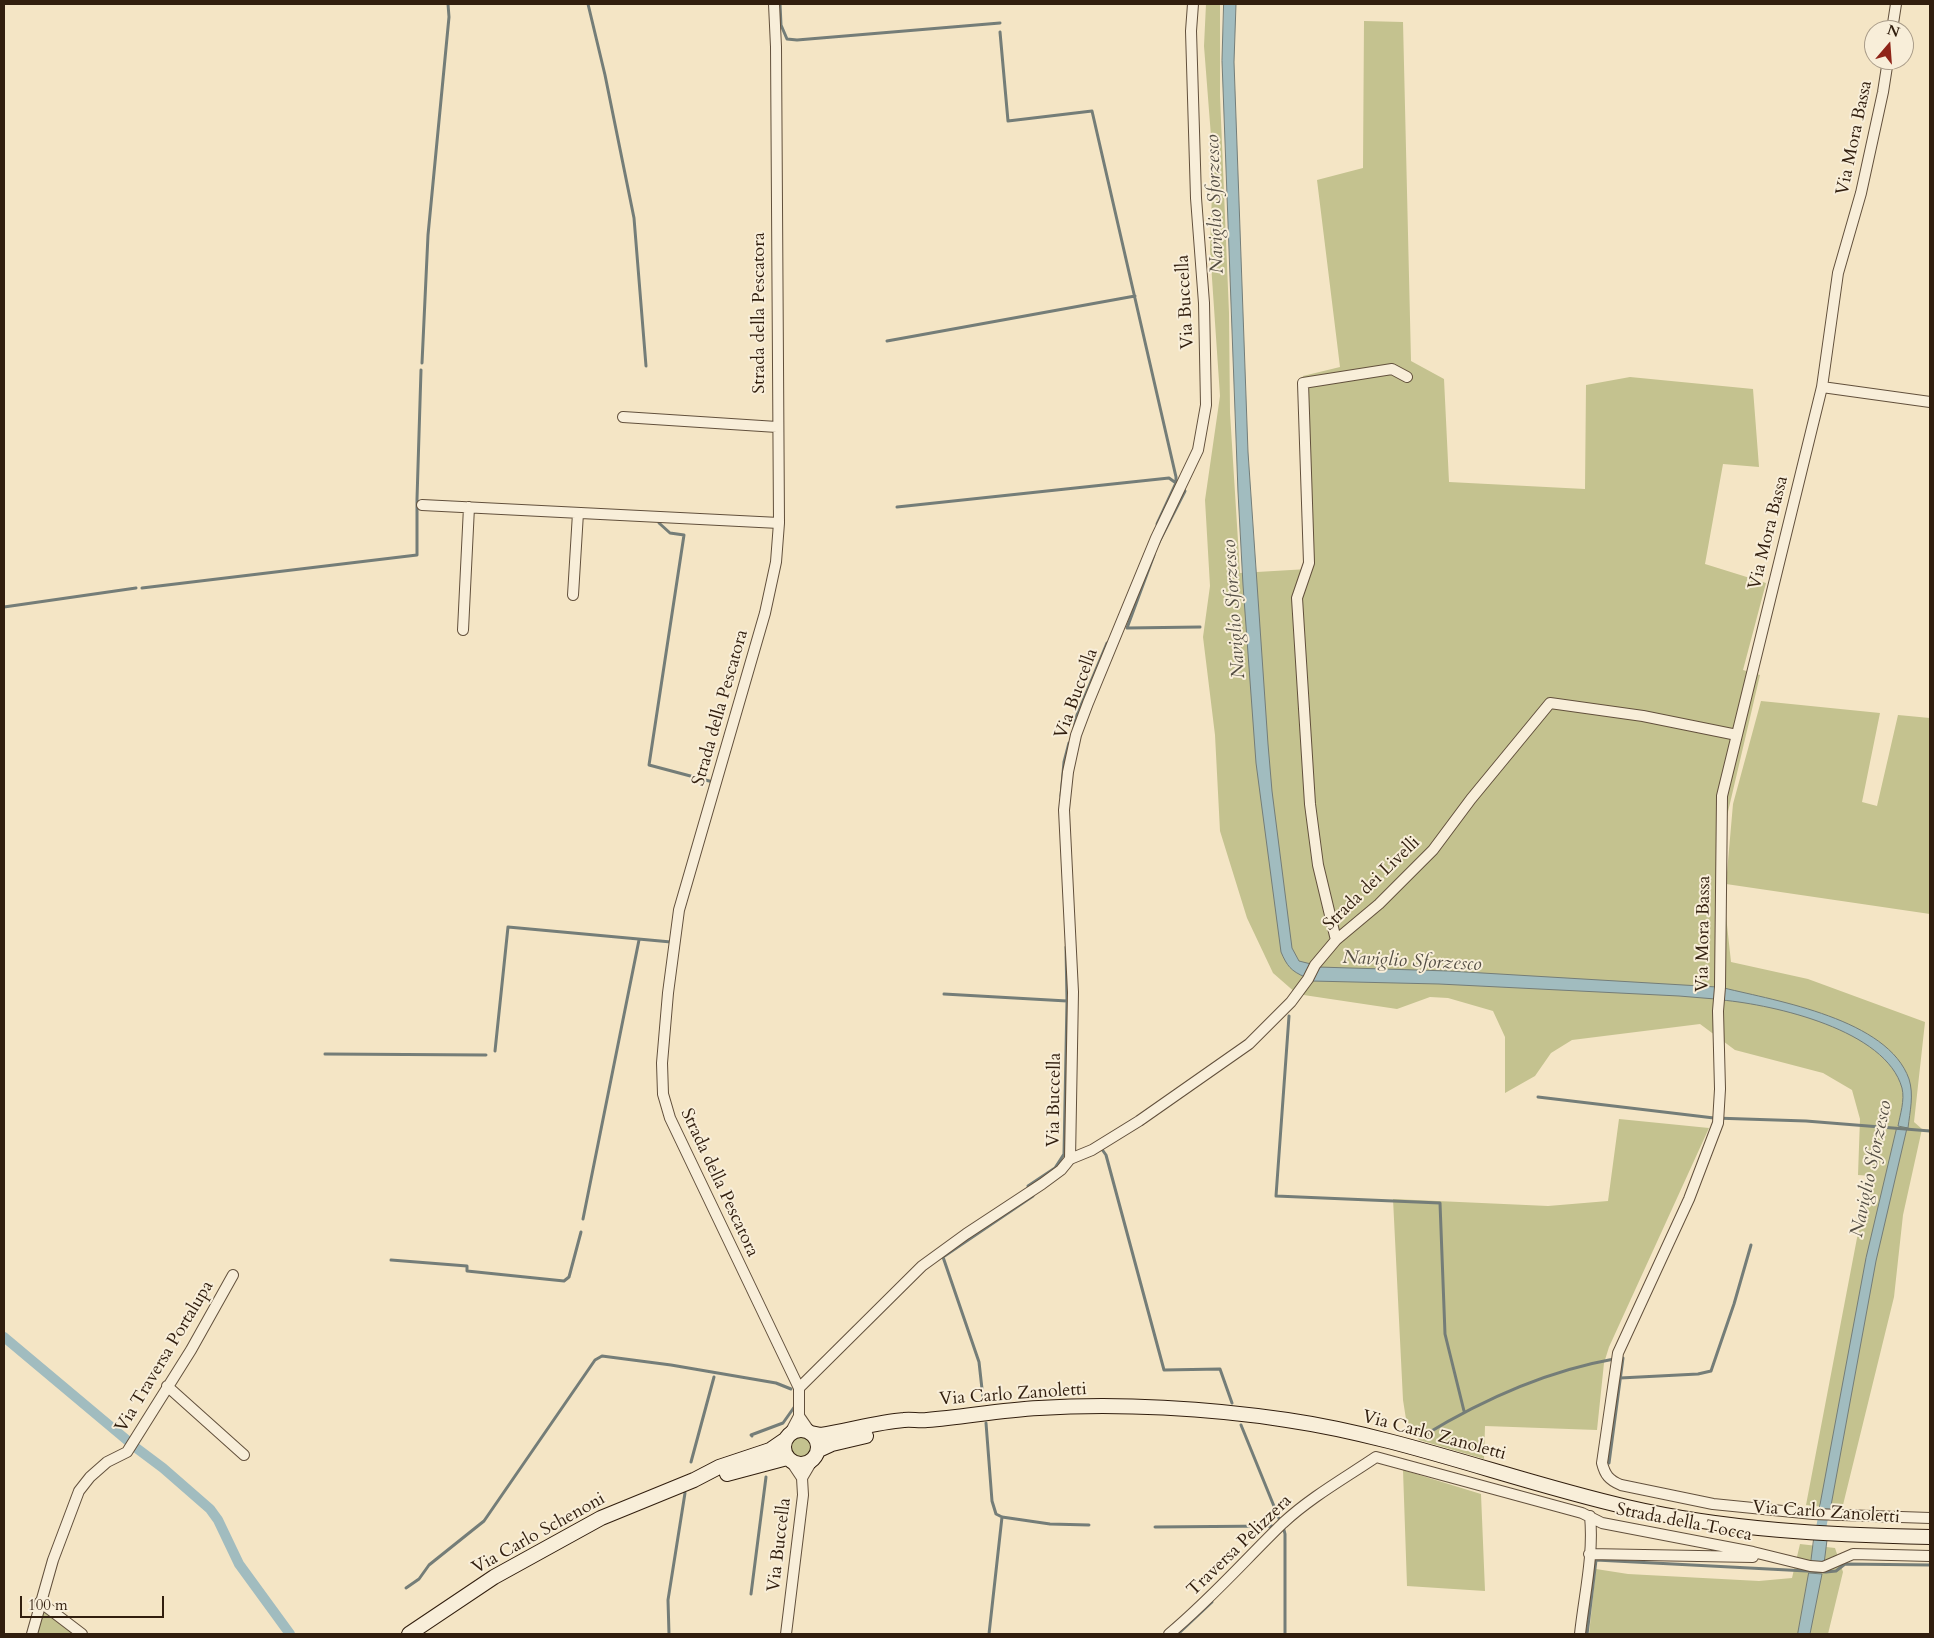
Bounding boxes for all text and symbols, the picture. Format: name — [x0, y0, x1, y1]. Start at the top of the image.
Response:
north arrow — [1864, 20, 1914, 70]
text: N — [1885, 20, 1902, 42]
street label: Via Mora Bassa — [1832, 79, 1878, 197]
water label: Naviglio Sforzesco — [1202, 134, 1230, 274]
street label: Strada della Pescatora — [749, 232, 771, 394]
street label: Via Buccella — [1173, 254, 1199, 350]
street label: Via Mora Bassa — [1744, 474, 1794, 592]
water label: Naviglio Sforzesco — [1219, 539, 1251, 679]
street label: Strada della Pescatora — [688, 627, 754, 789]
street label: Via Buccella — [1051, 646, 1103, 742]
street label: Strada dei Livelli — [1319, 832, 1425, 936]
street label: Via Mora Bassa — [1692, 876, 1716, 992]
water label: Naviglio Sforzesco — [1342, 947, 1482, 977]
street label: Via Buccella — [1043, 1053, 1067, 1147]
water label: Naviglio Sforzesco — [1846, 1099, 1898, 1239]
street label: Strada della Pescatora — [675, 1105, 763, 1261]
street label: Via Traversa Portalupa — [111, 1277, 219, 1437]
street label: Via Carlo Zanoletti — [938, 1379, 1088, 1411]
street label: Via Carlo Zanoletti — [1360, 1406, 1508, 1466]
street label: Via Carlo Schenoni — [469, 1489, 609, 1579]
street label: Traversa Pelizzera — [1183, 1491, 1297, 1601]
street label: Via Buccella — [764, 1497, 796, 1593]
street label: Via Carlo Zanoletti — [1751, 1497, 1901, 1529]
street label: Strada della Tocca — [1614, 1499, 1754, 1547]
scale bar — [22, 1586, 166, 1618]
text: 100 m — [28, 1595, 68, 1615]

